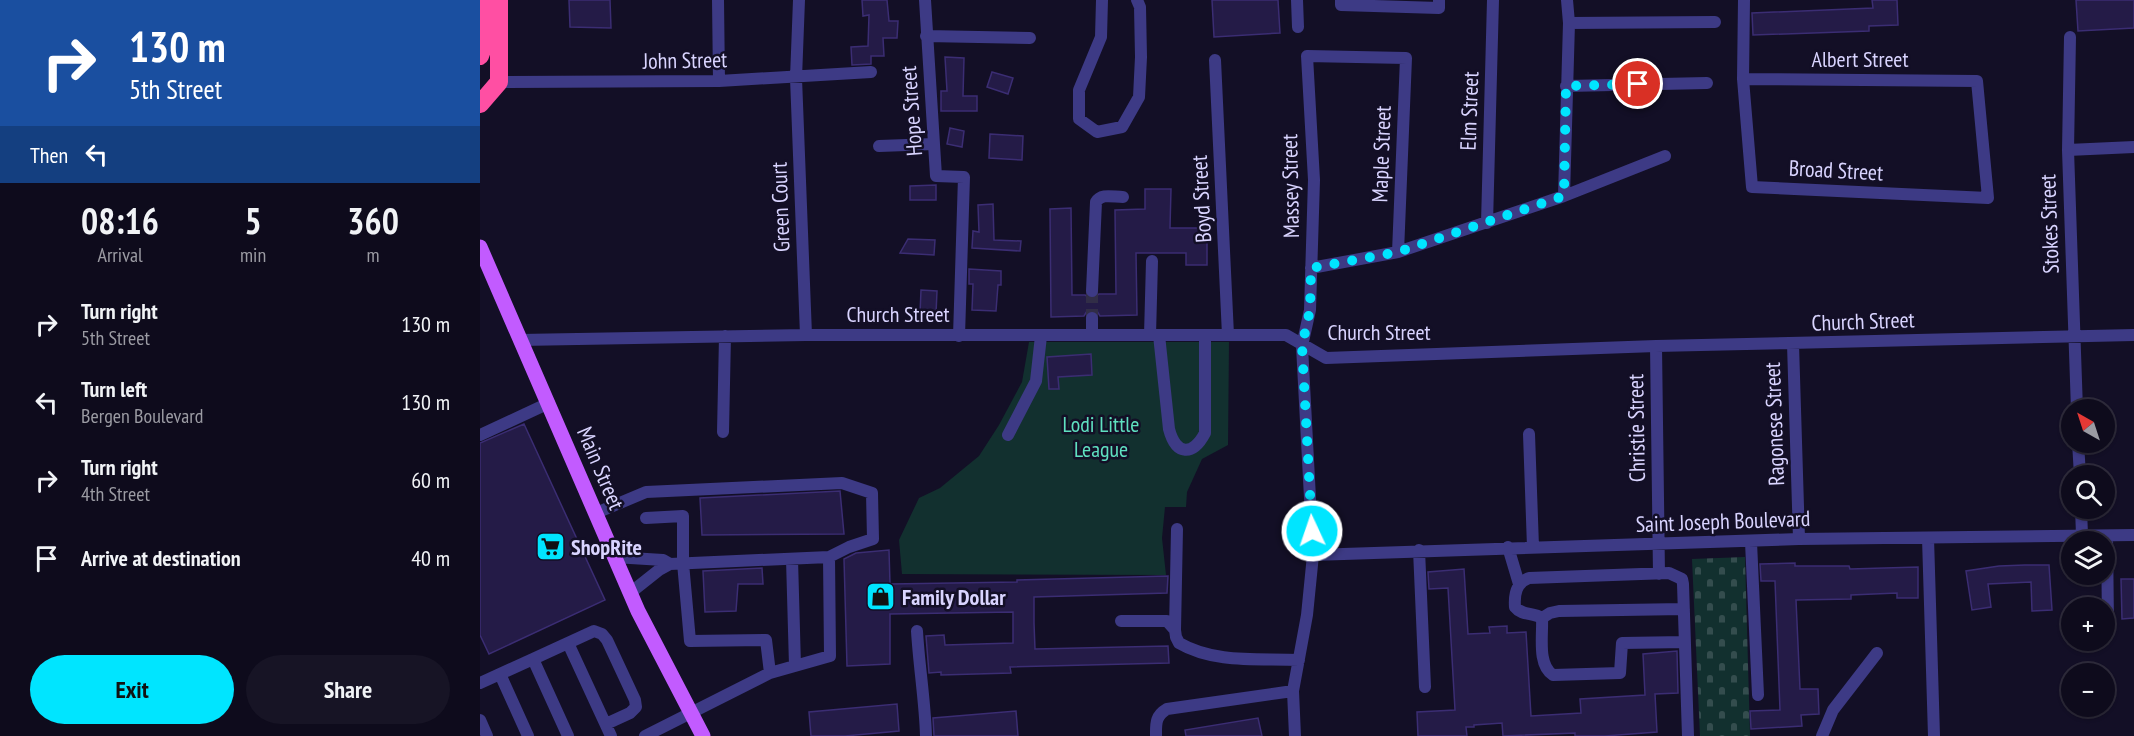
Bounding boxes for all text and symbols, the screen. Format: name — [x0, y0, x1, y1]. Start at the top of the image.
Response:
text: 130 m — [129, 19, 226, 74]
icon: right — [30, 24, 108, 102]
street label: John Street — [642, 45, 727, 75]
street label: Albert Street — [1812, 45, 1908, 73]
pin — [1612, 58, 1663, 109]
street label: Hope Street — [894, 65, 928, 157]
icon: arrive — [1621, 67, 1654, 100]
street label: Elm Street — [1454, 71, 1484, 151]
text: 5th Street — [129, 72, 222, 106]
street label: Maple Street — [1365, 105, 1397, 203]
street label: Massey Street — [1275, 134, 1305, 238]
icon: left — [80, 138, 113, 171]
text: Then — [30, 141, 68, 169]
street label: Boyd Street — [1185, 154, 1217, 244]
street label: Broad Street — [1788, 154, 1884, 186]
street label: Green Court — [764, 161, 796, 253]
street label: Stokes Street — [2033, 174, 2065, 274]
text: 08:16 — [81, 197, 159, 244]
text: 5 — [244, 197, 262, 244]
text: 360 — [347, 197, 399, 244]
text: Arrival — [97, 242, 143, 268]
text: min — [240, 242, 266, 268]
text: m — [367, 242, 380, 268]
text: Turn right — [81, 297, 158, 325]
street label: Church Street — [846, 300, 950, 328]
street label: Church Street — [1811, 305, 1915, 337]
icon: right — [30, 308, 63, 341]
text: 130 m — [401, 310, 450, 338]
street label: Church Street — [1327, 318, 1431, 346]
text: 5th Street — [81, 325, 150, 351]
street label: Ragonese Street — [1758, 362, 1790, 486]
street label: Christie Street — [1621, 374, 1651, 482]
text: Turn left — [81, 375, 147, 403]
icon: left — [30, 386, 63, 419]
text: 130 m — [401, 388, 450, 416]
north arrow — [2061, 399, 2115, 453]
map controls — [2061, 399, 2115, 717]
text: Bergen Boulevard — [81, 403, 203, 429]
park label: Lodi Little League — [1063, 410, 1139, 463]
street label: Main Street — [571, 422, 631, 514]
text: Turn right — [81, 453, 158, 481]
icon: right — [30, 464, 63, 497]
button: search — [2061, 465, 2115, 519]
text: 60 m — [411, 466, 450, 494]
text: 4th Street — [81, 481, 150, 507]
position arrow — [1280, 499, 1344, 563]
street label: Saint Joseph Boulevard — [1635, 504, 1811, 538]
supermarket icon: ShopRite — [534, 531, 566, 563]
button: layers — [2061, 531, 2115, 585]
place label: ShopRite — [571, 533, 642, 561]
icon: arrive — [30, 542, 63, 575]
text: Arrive at destination — [81, 544, 241, 572]
text: 40 m — [411, 544, 450, 572]
shop icon: Family Dollar — [865, 581, 897, 613]
place label: Family Dollar — [902, 583, 1006, 611]
button: + — [2061, 597, 2115, 651]
button: Exit — [30, 655, 234, 724]
button: Share — [246, 655, 450, 724]
button: − — [2061, 663, 2115, 717]

